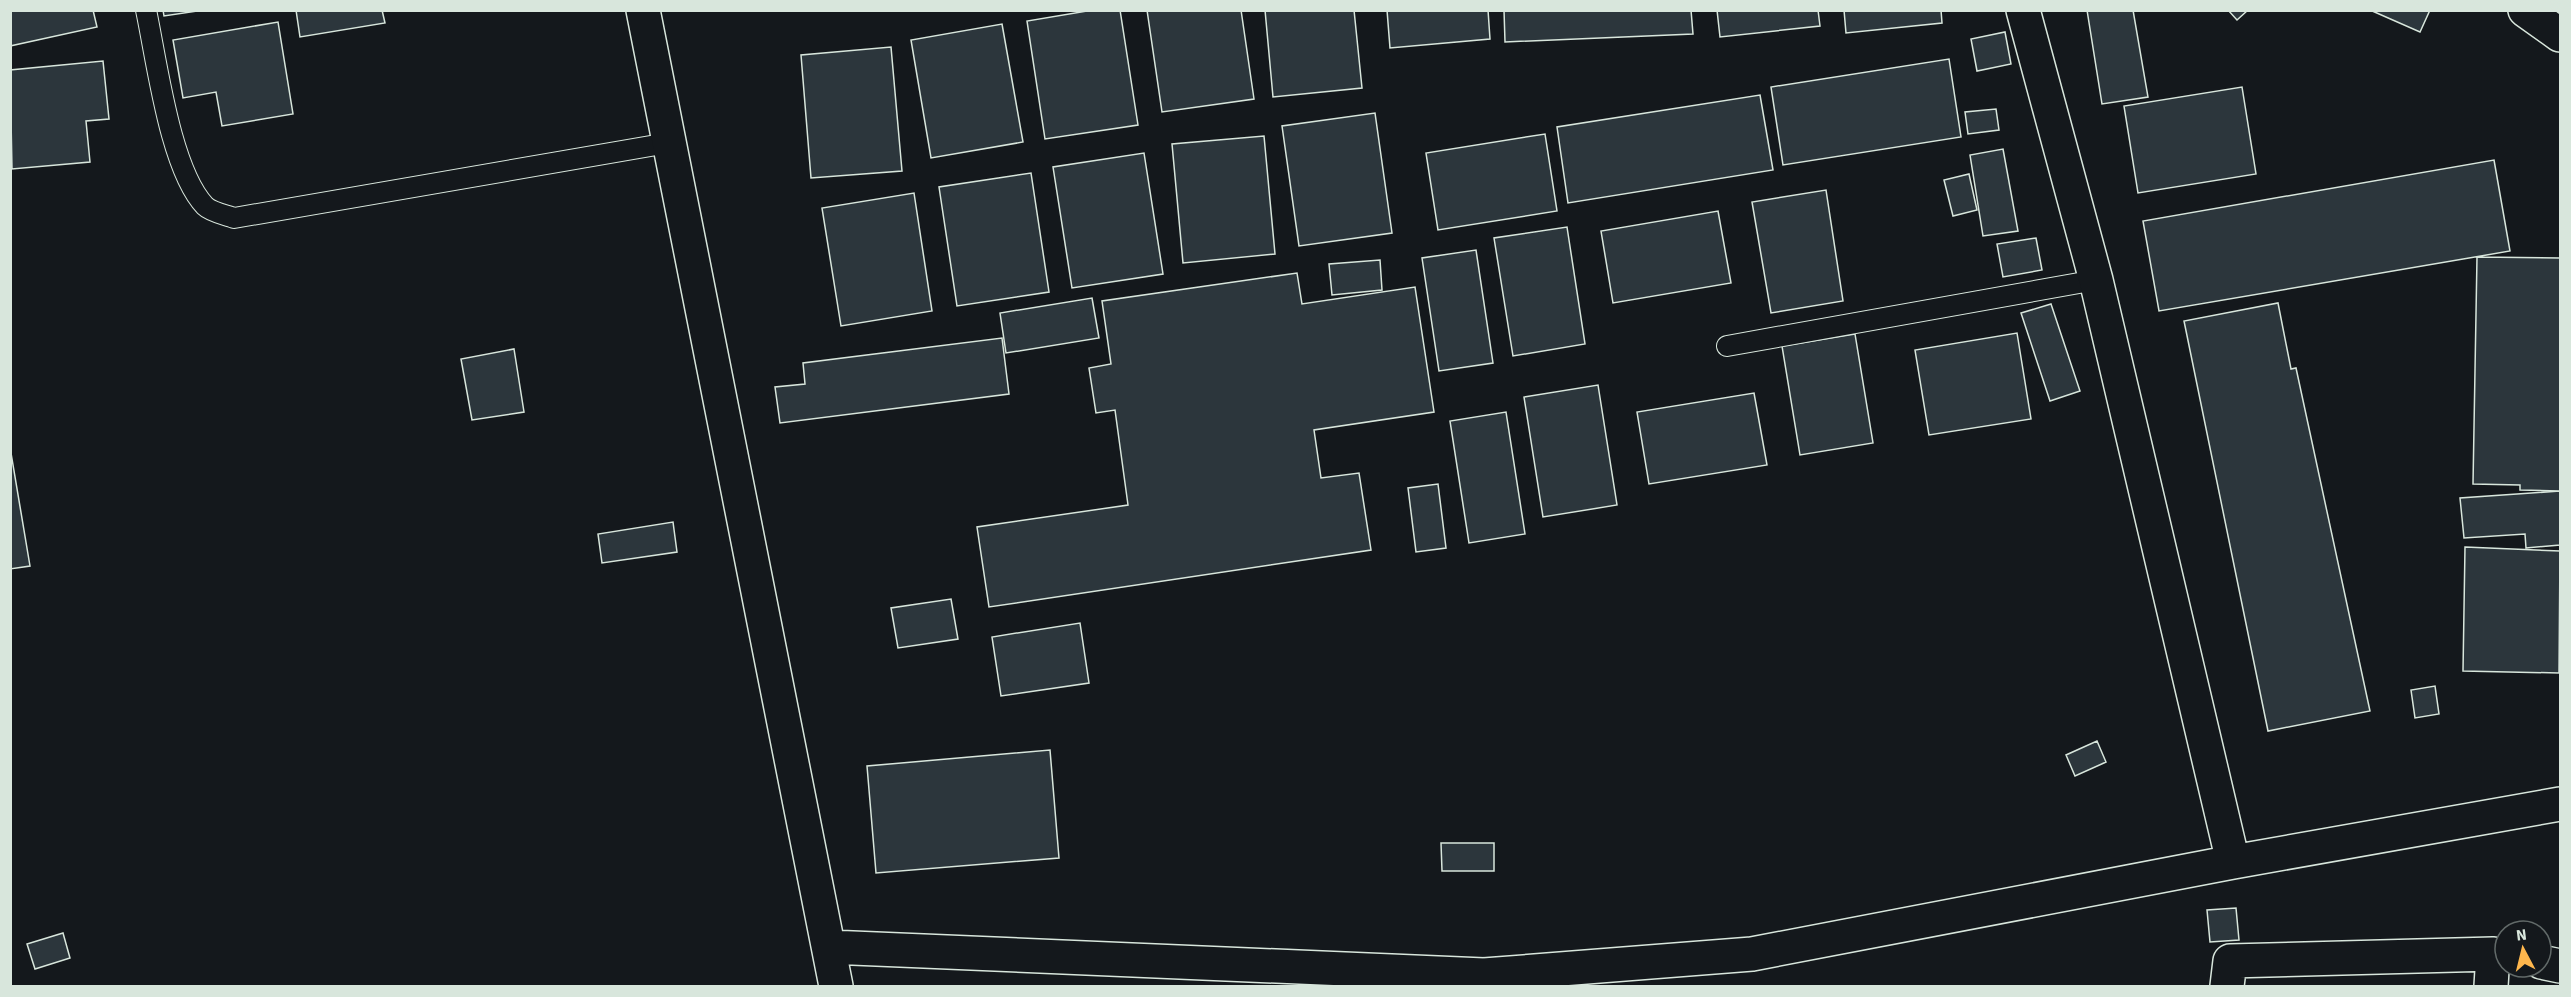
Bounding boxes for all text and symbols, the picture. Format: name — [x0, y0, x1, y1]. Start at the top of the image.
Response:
north arrow — [2493, 919, 2553, 979]
text: N — [2515, 924, 2528, 947]

